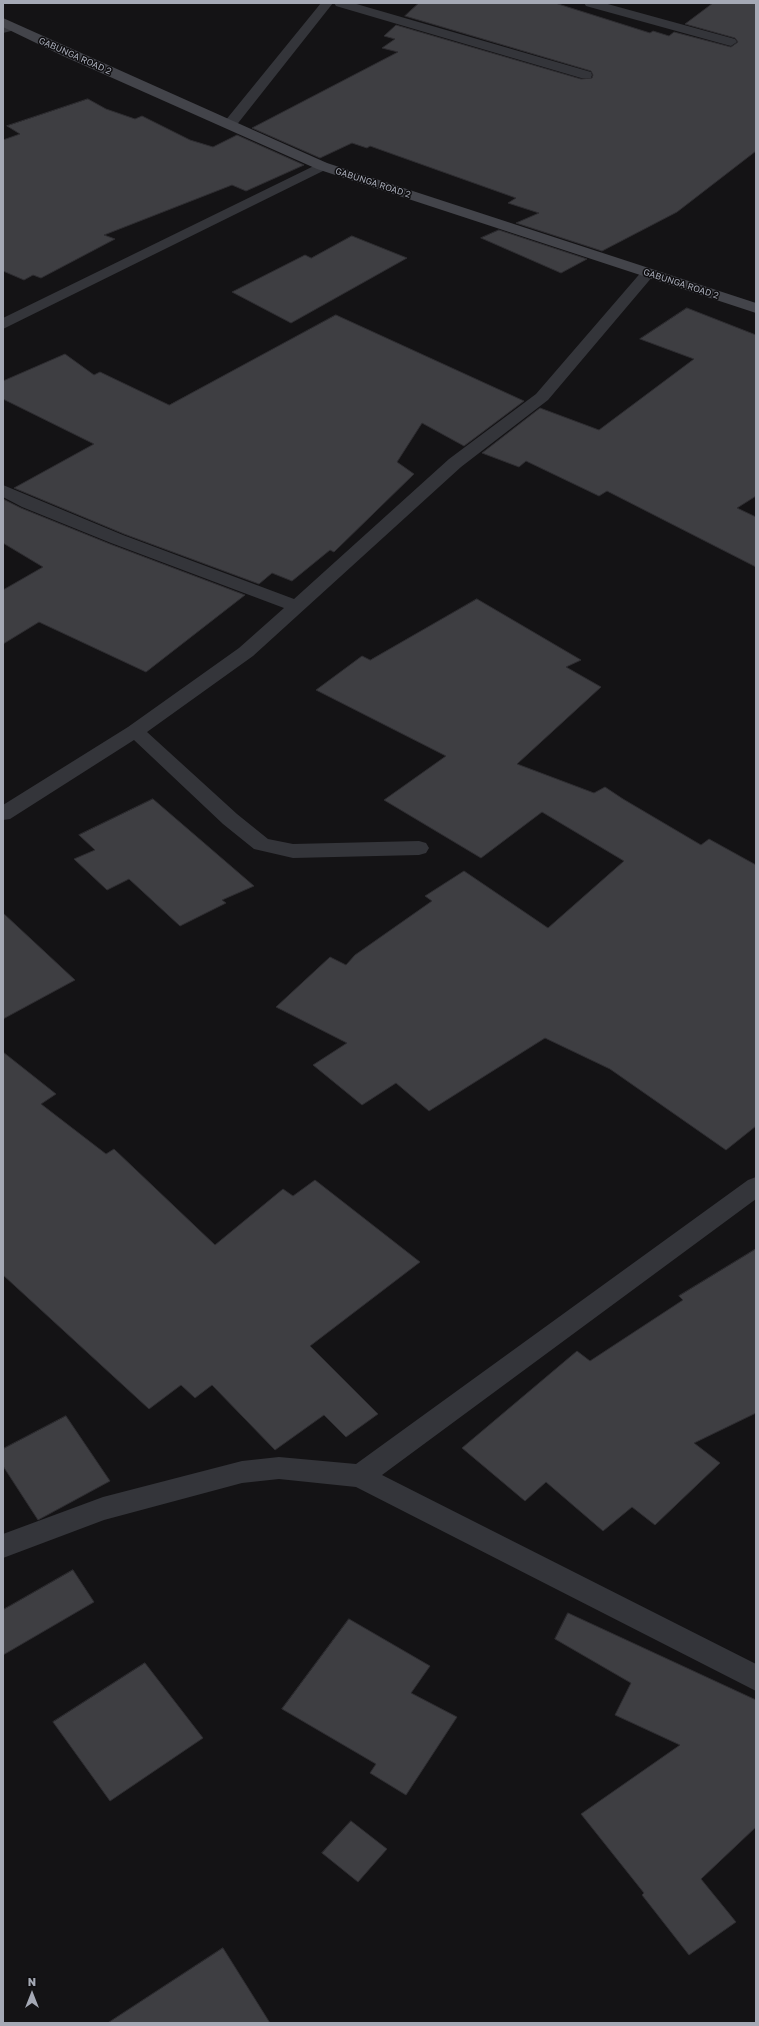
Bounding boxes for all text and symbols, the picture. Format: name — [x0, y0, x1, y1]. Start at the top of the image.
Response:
street label: GABUNGA ROAD 2 — [37, 35, 113, 77]
street label: GABUNGA ROAD 2 — [334, 166, 412, 200]
street label: GABUNGA ROAD 2 — [642, 267, 720, 301]
north arrow — [12, 1974, 52, 2014]
text: N — [28, 1975, 36, 1988]

